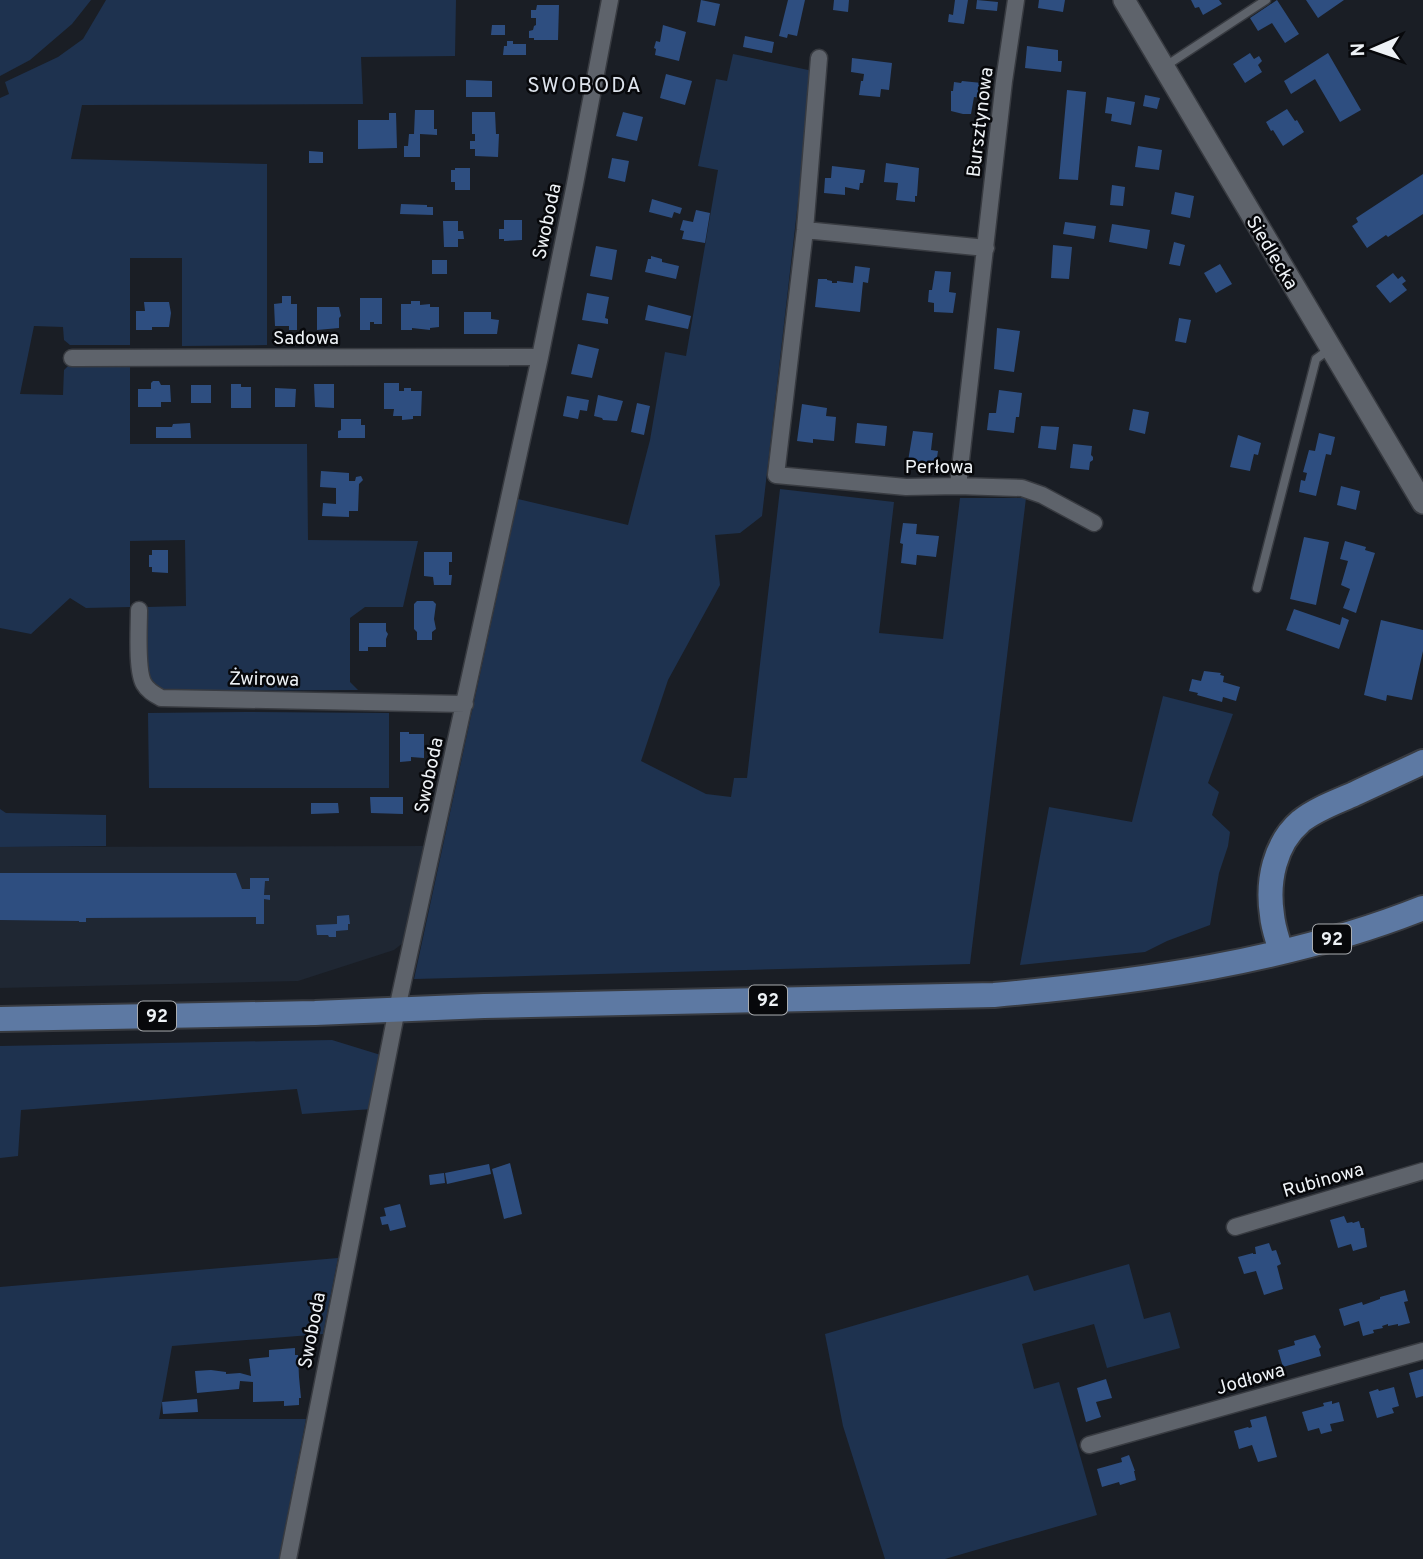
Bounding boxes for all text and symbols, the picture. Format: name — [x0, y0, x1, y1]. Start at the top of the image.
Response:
north arrow — [1339, 14, 1409, 84]
text: N — [1347, 42, 1371, 57]
street label: Bursztynowa — [962, 66, 1000, 179]
district label: SWOBODA — [527, 73, 643, 100]
street label: Swoboda — [528, 181, 568, 262]
street label: Siedlecka — [1240, 212, 1303, 294]
street label: Sadowa — [273, 327, 339, 351]
street label: Perłowa — [905, 456, 973, 480]
street label: Żwirowa — [229, 666, 299, 693]
street label: Swoboda — [410, 735, 450, 816]
road number: 92 — [1313, 924, 1351, 954]
road number: 92 — [749, 986, 787, 1015]
road number: 92 — [138, 1001, 176, 1030]
street label: Rubinowa — [1280, 1158, 1367, 1204]
street label: Swoboda — [294, 1290, 332, 1371]
street label: Jodłowa — [1213, 1359, 1288, 1401]

